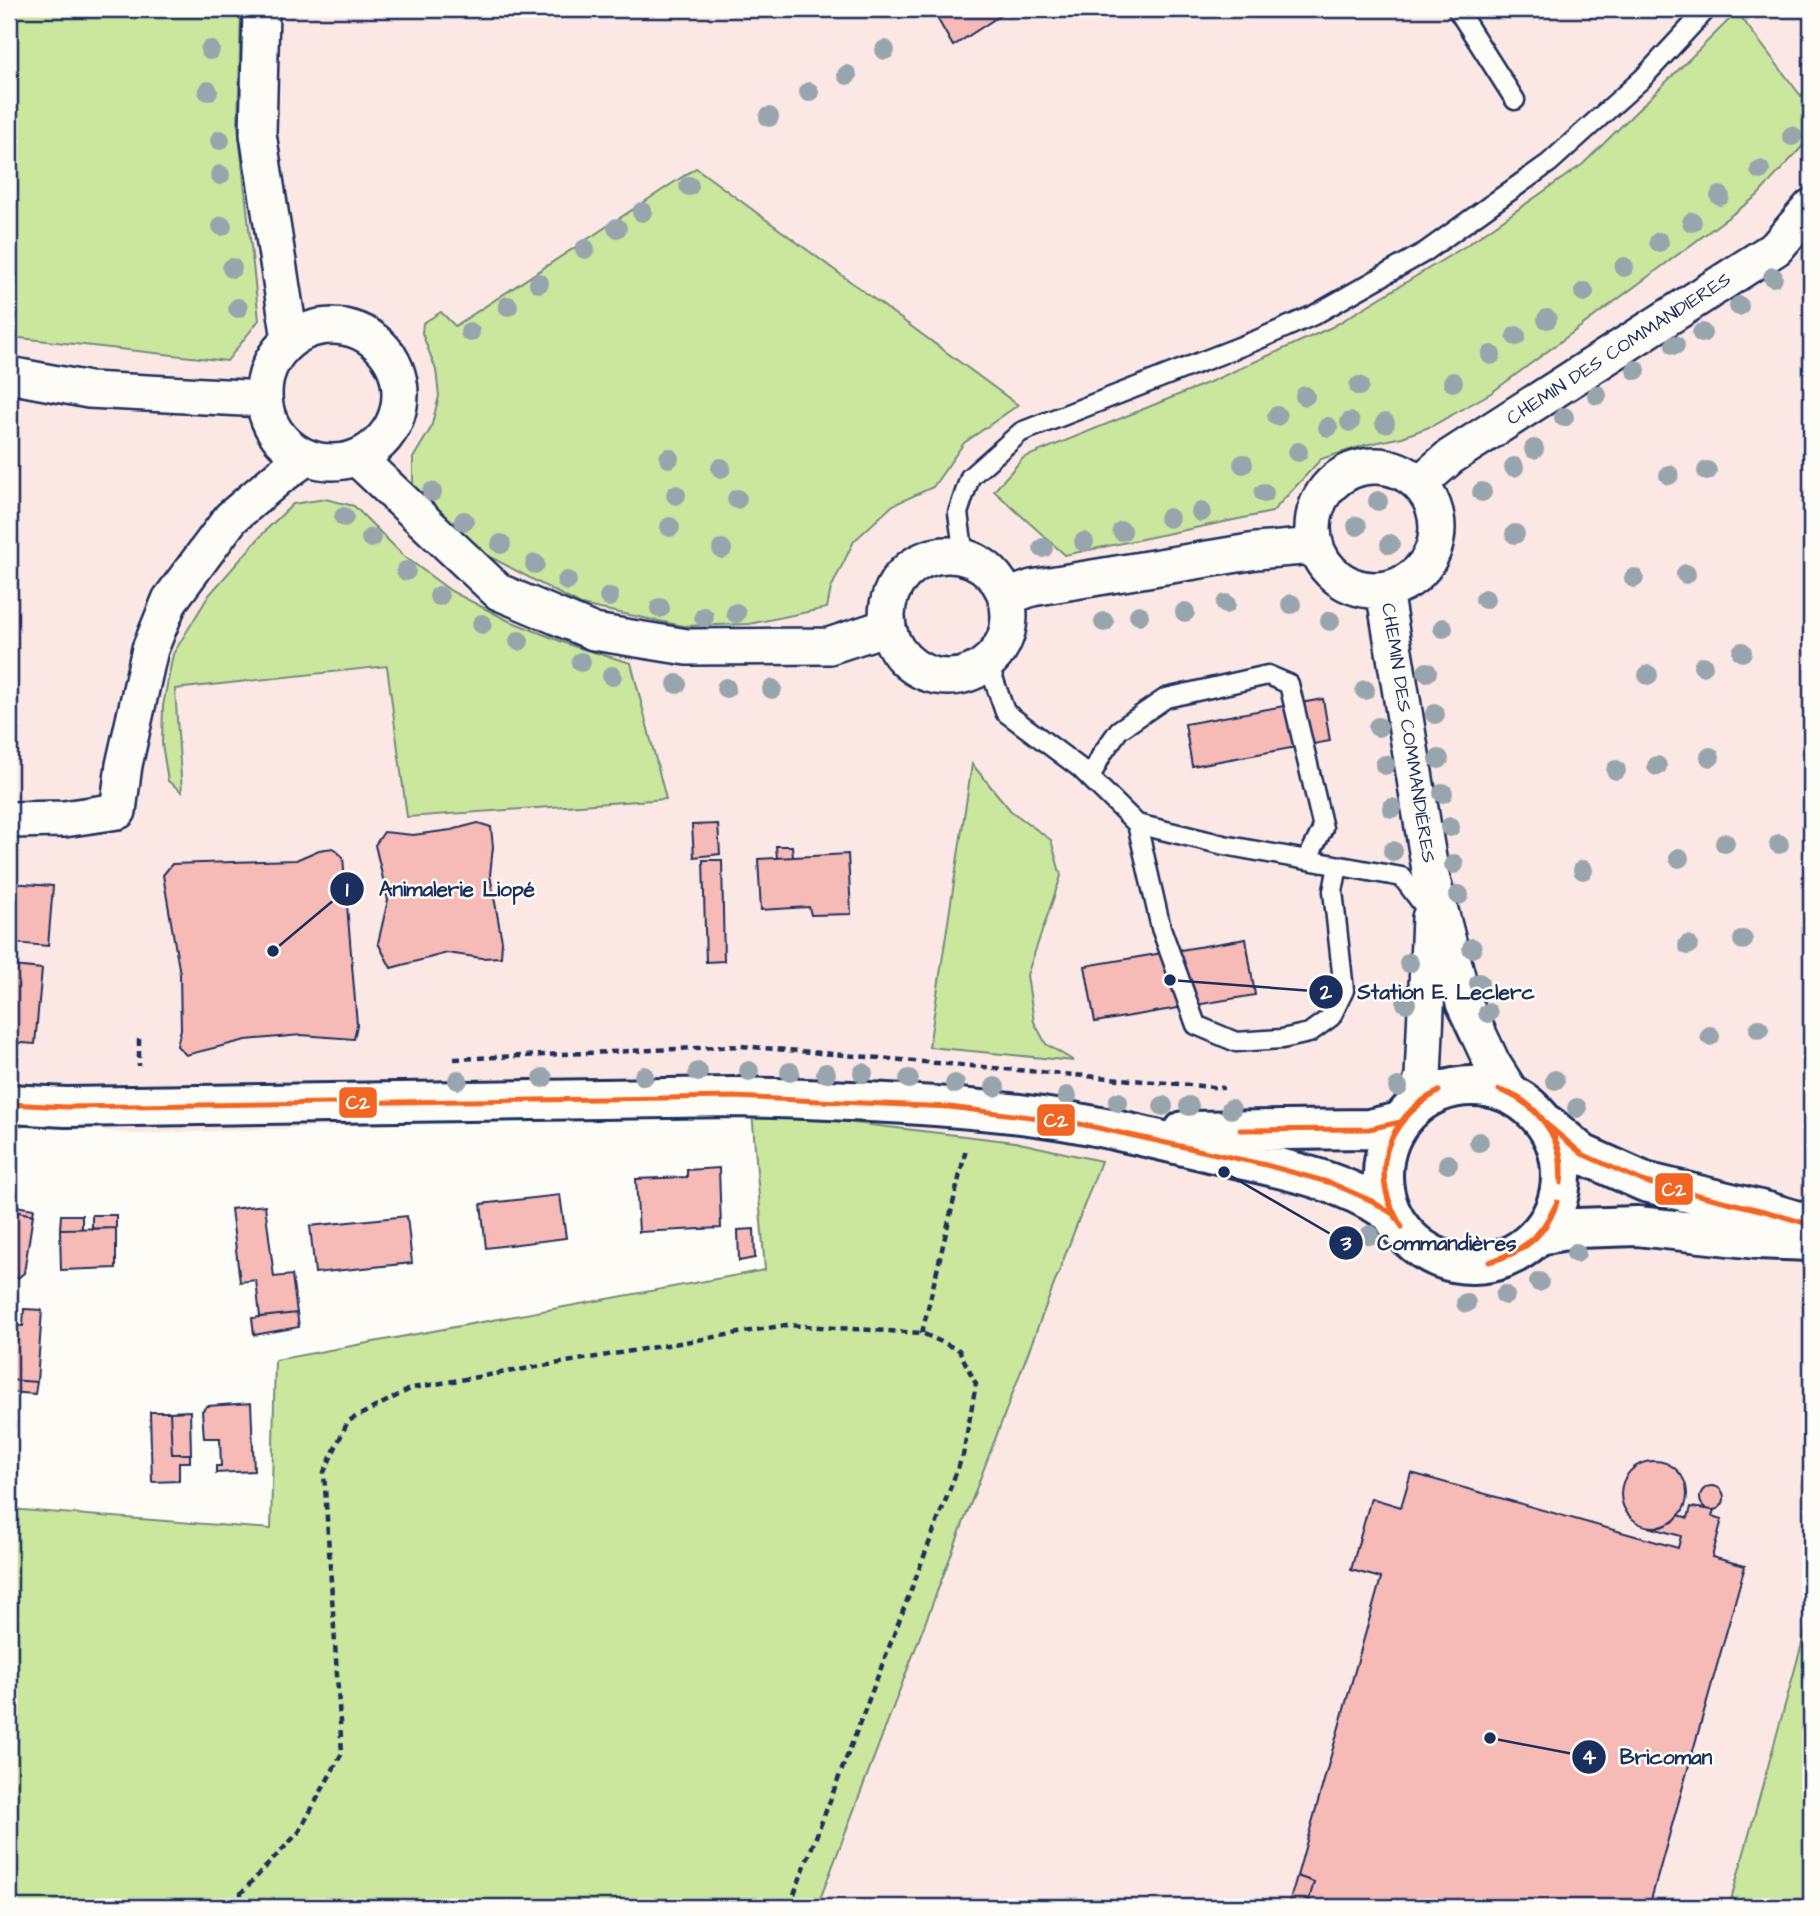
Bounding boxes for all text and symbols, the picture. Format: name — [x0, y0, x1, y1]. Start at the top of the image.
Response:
street label: CHEMIN DES COMMANDIERES — [1501, 266, 1737, 432]
street label: CHEMIN DES COMMANDIÈRES — [1374, 601, 1442, 865]
callout: Animalerie Liopé — [330, 868, 549, 910]
text: 1 — [346, 875, 349, 904]
text: Animalerie Liopé — [379, 875, 536, 905]
callout: Station E. Leclerc — [1308, 971, 1549, 1013]
text: 2 — [1319, 978, 1333, 1007]
text: Station E. Leclerc — [1356, 978, 1535, 1007]
line badge: C2 — [338, 1086, 378, 1119]
text: C2 — [346, 1090, 370, 1117]
line badge: C2 — [1036, 1103, 1076, 1137]
text: C2 — [1044, 1108, 1068, 1135]
line badge: C2 — [1654, 1172, 1694, 1206]
text: C2 — [1662, 1177, 1686, 1204]
callout: Commandières — [1328, 1222, 1531, 1264]
text: 3 — [1340, 1229, 1352, 1258]
text: Commandières — [1377, 1229, 1517, 1258]
callout: Bricoman — [1571, 1736, 1726, 1778]
text: 4 — [1582, 1743, 1597, 1772]
text: Bricoman — [1620, 1743, 1713, 1772]

